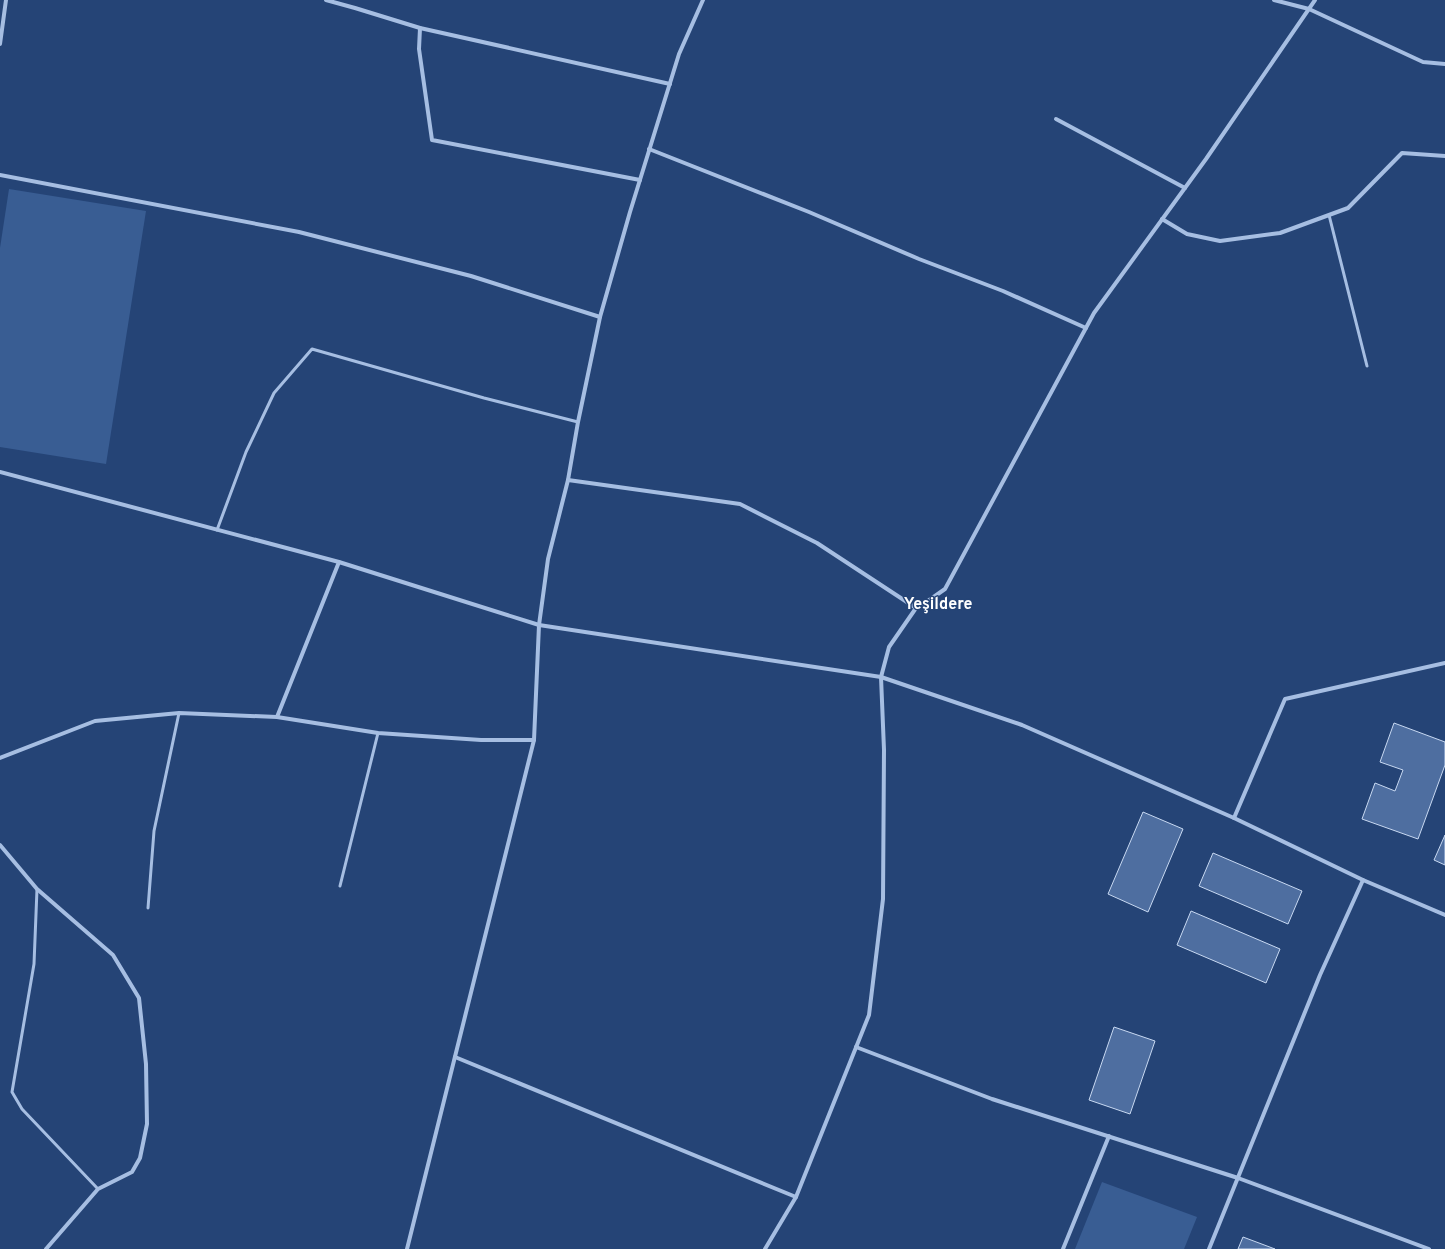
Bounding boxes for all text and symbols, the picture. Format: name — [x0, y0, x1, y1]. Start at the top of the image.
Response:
district label: Yeşildere — [904, 595, 972, 615]

